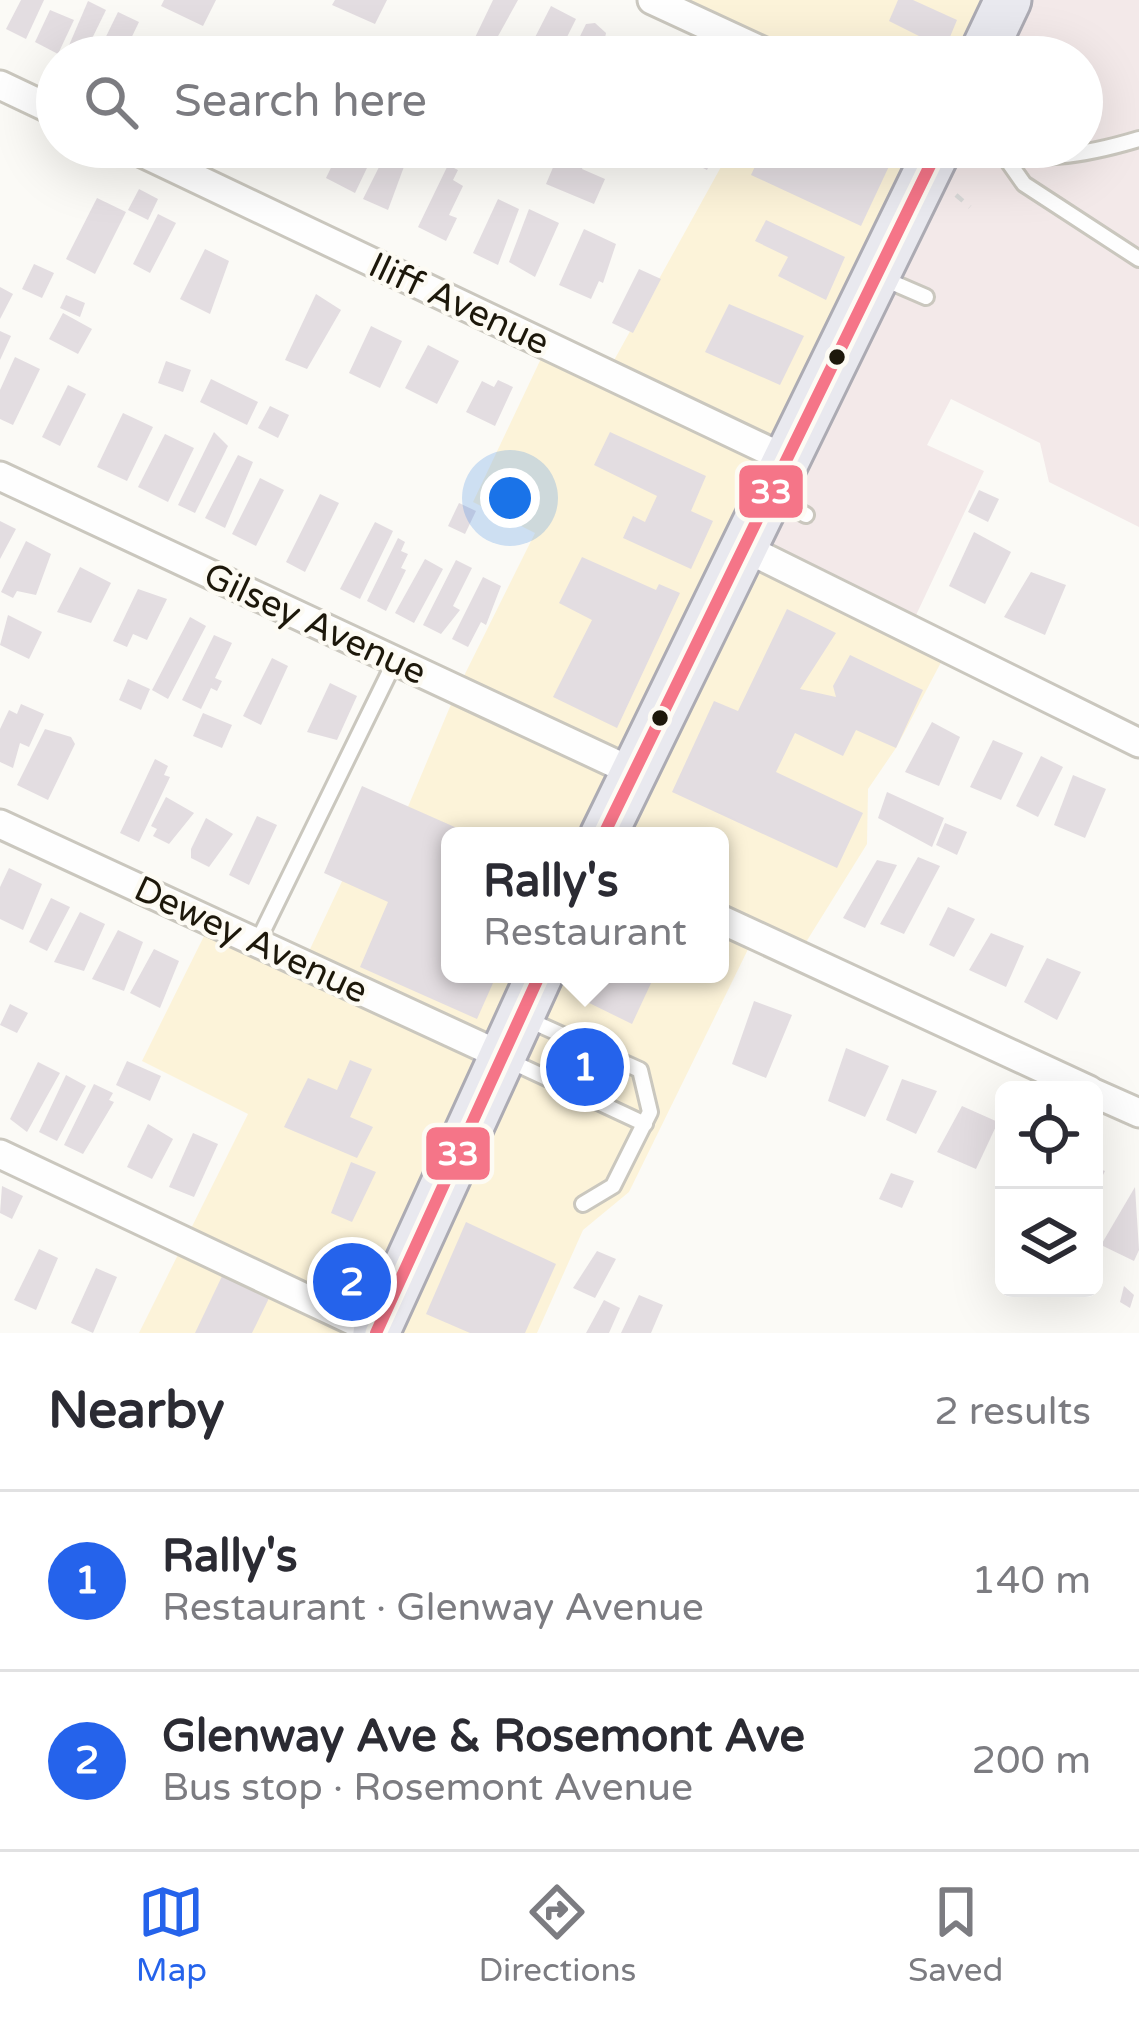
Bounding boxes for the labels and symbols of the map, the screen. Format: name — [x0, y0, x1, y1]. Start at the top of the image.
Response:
street label: Iliff Avenue — [362, 244, 556, 364]
unlabelled marker — [826, 346, 848, 368]
line badge: 33 — [737, 463, 805, 520]
your location — [480, 468, 540, 528]
text: 33 — [750, 473, 792, 512]
street label: Gilsey Avenue — [197, 554, 433, 694]
unlabelled marker — [649, 707, 671, 729]
street label: Dewey Avenue — [127, 867, 375, 1013]
pin: 1 — [546, 1022, 624, 1112]
line badge: 33 — [424, 1125, 492, 1182]
text: 33 — [437, 1135, 479, 1174]
pin: 2 — [313, 1237, 391, 1327]

